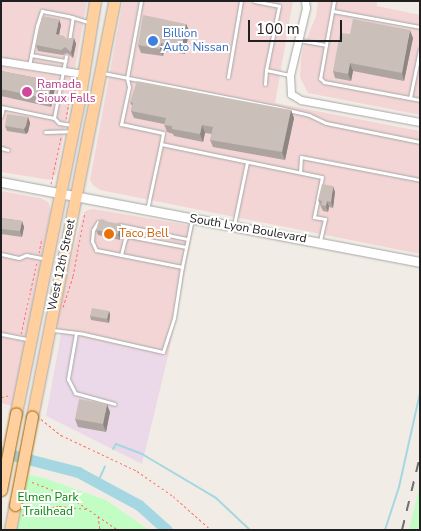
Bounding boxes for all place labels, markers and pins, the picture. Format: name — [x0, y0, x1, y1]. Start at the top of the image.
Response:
place label: Billion Auto Nissan — [163, 27, 229, 55]
marker: Billion Auto Nissan — [147, 35, 159, 47]
place label: Ramada Sioux Falls — [37, 78, 95, 106]
marker: Ramada Sioux Falls — [21, 86, 33, 98]
place label: Taco Bell — [119, 227, 168, 241]
marker: Taco Bell — [103, 228, 115, 240]

